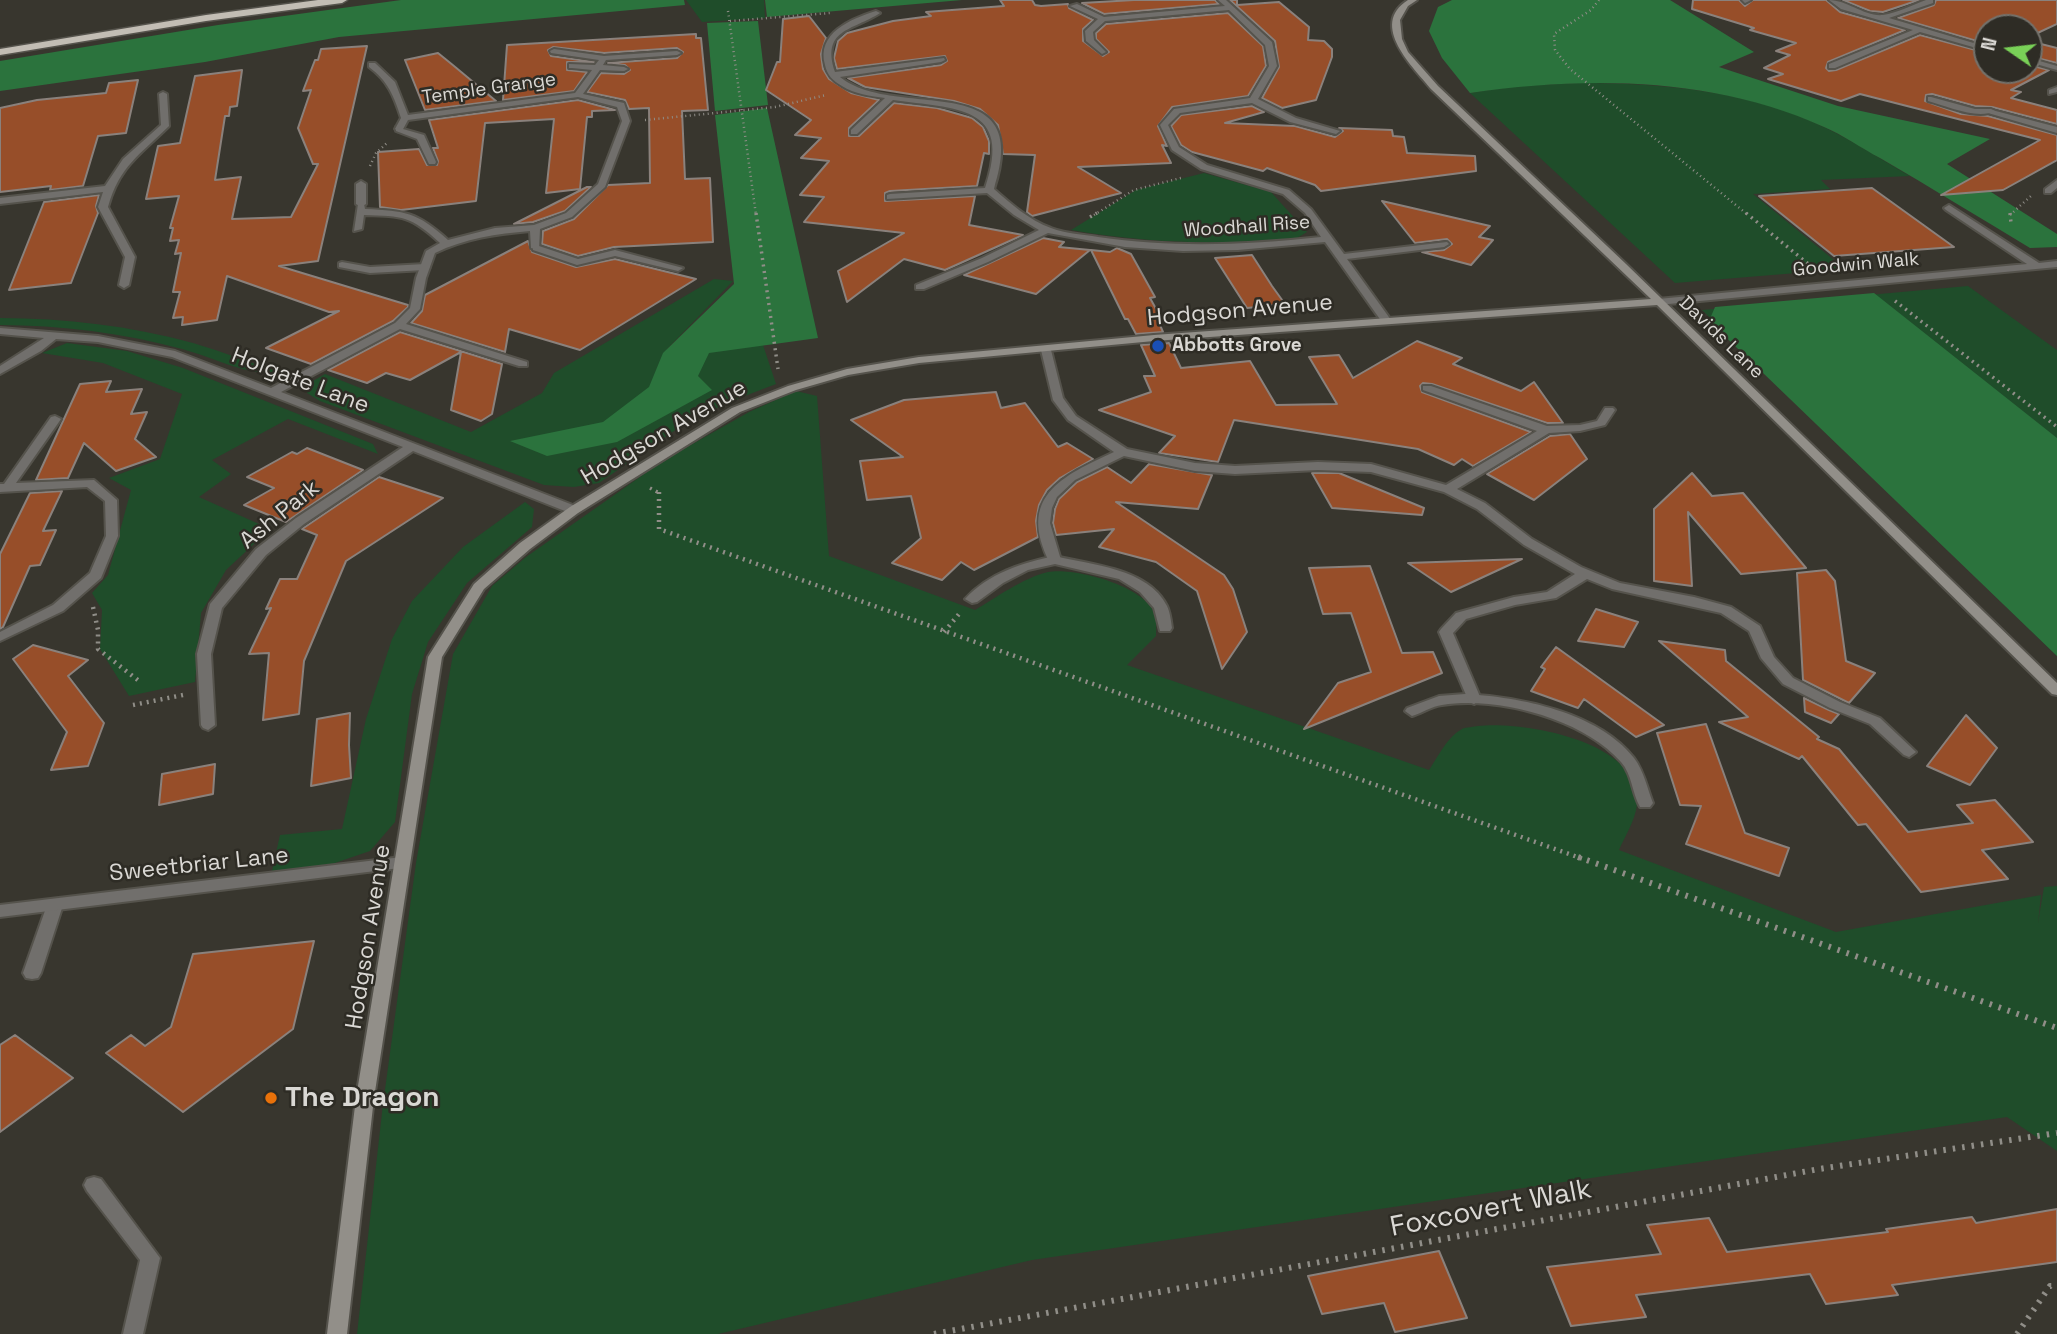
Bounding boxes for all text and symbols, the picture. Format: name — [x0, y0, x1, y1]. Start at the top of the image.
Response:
north arrow — [1973, 14, 2043, 84]
text: N — [1975, 35, 2003, 53]
street label: Temple Grange — [420, 68, 558, 110]
street label: Woodhall Rise — [1183, 211, 1311, 243]
street label: Goodwin Walk — [1792, 248, 1920, 282]
street label: Hodgson Avenue — [1146, 289, 1334, 333]
street label: Davids Lane — [1674, 292, 1768, 384]
place label: Abbotts Grove — [1172, 335, 1302, 357]
marker: Abbotts Grove — [1150, 338, 1166, 354]
street label: Holgate Lane — [227, 342, 373, 420]
street label: Hodgson Avenue — [576, 374, 752, 492]
street label: Ash Park — [235, 475, 325, 555]
street label: Sweetbriar Lane — [108, 842, 290, 888]
street label: Hodgson Avenue — [341, 843, 397, 1031]
place label: The Dragon — [285, 1081, 440, 1115]
marker: The Dragon — [263, 1090, 279, 1106]
street label: Foxcovert Walk — [1387, 1173, 1595, 1245]

